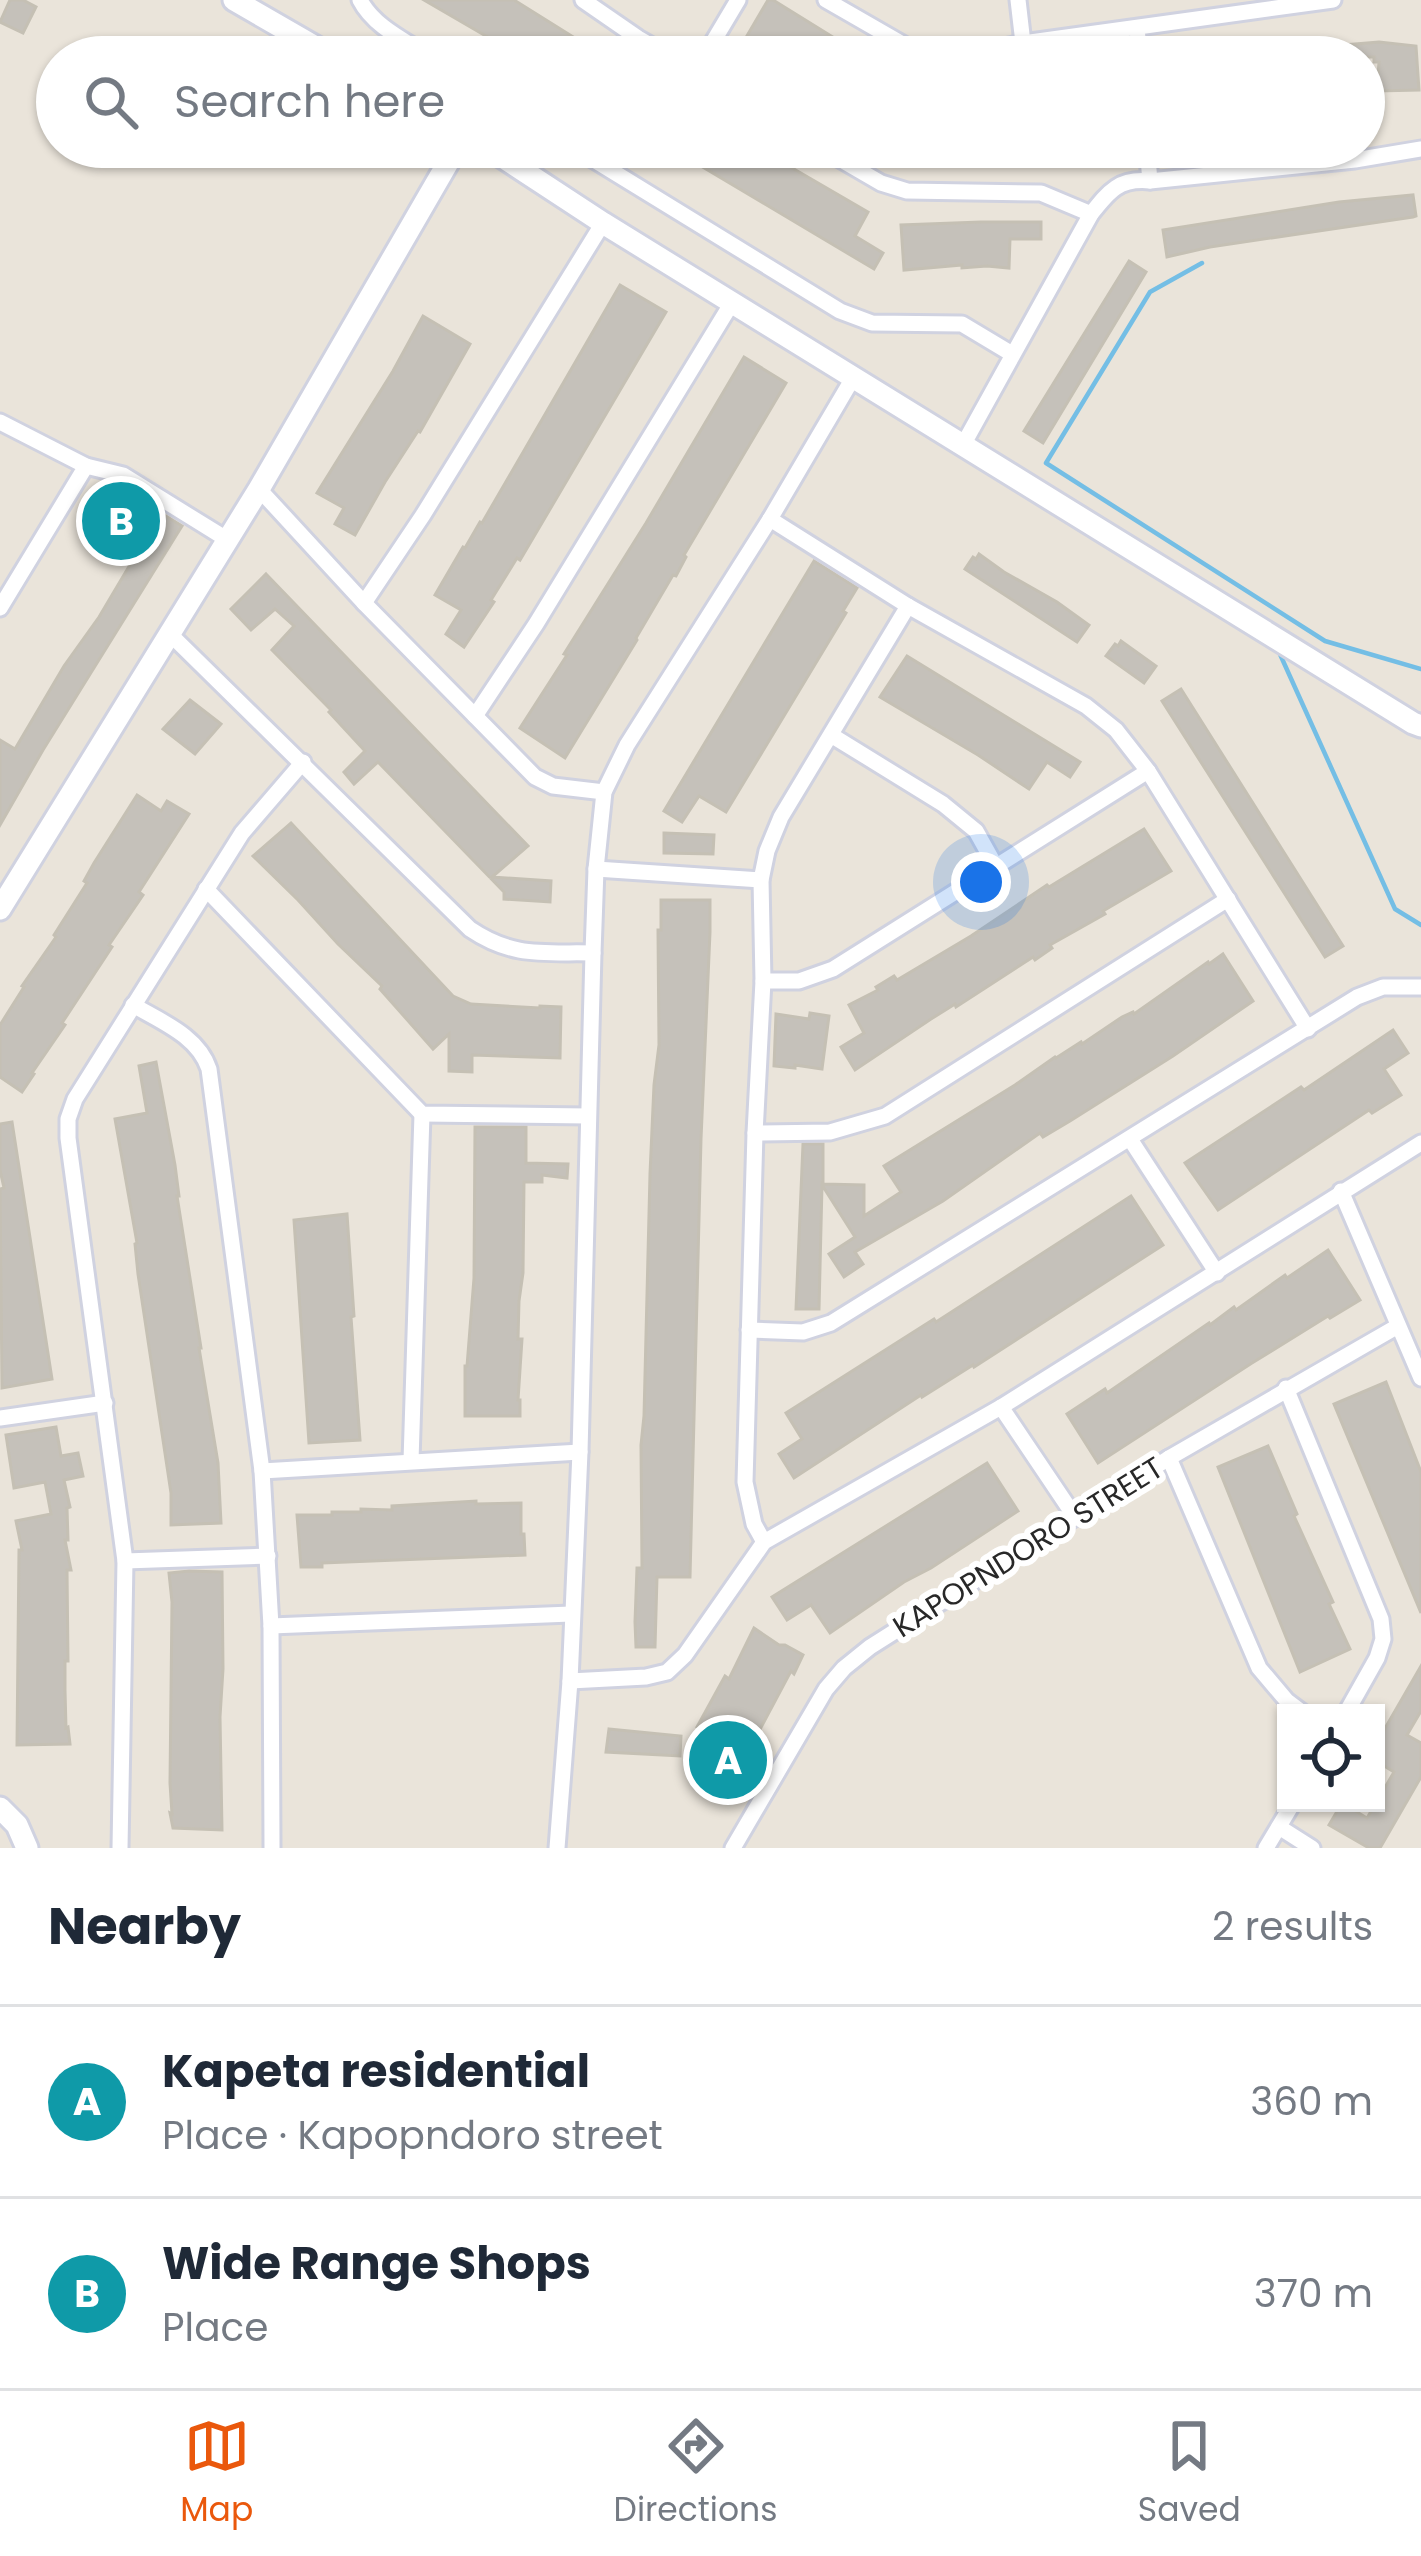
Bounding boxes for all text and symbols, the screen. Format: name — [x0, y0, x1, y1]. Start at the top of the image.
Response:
search box — [36, 36, 1385, 168]
icon: search — [78, 69, 144, 135]
text: Search here — [174, 70, 445, 133]
pin: B — [82, 476, 160, 566]
your location — [951, 852, 1011, 912]
street label: KAPOPNDORO STREET — [885, 1446, 1171, 1648]
map controls — [1277, 1704, 1385, 1812]
button: locate — [1277, 1704, 1385, 1812]
pin: A — [689, 1715, 767, 1805]
text: Nearby — [48, 1890, 241, 1962]
text: 2 results — [1212, 1899, 1373, 1954]
text: Kapeta residential — [162, 2040, 590, 2103]
text: A — [73, 2074, 101, 2129]
text: 360 m — [1250, 2074, 1373, 2129]
text: Place · Kapopndoro street — [162, 2108, 663, 2163]
text: Wide Range Shops — [162, 2232, 591, 2295]
text: B — [74, 2266, 100, 2321]
text: 370 m — [1254, 2266, 1373, 2321]
text: Place — [162, 2300, 268, 2355]
tab: Map — [180, 2413, 253, 2535]
tab: Directions — [614, 2413, 777, 2535]
tab: Saved — [1138, 2413, 1241, 2535]

